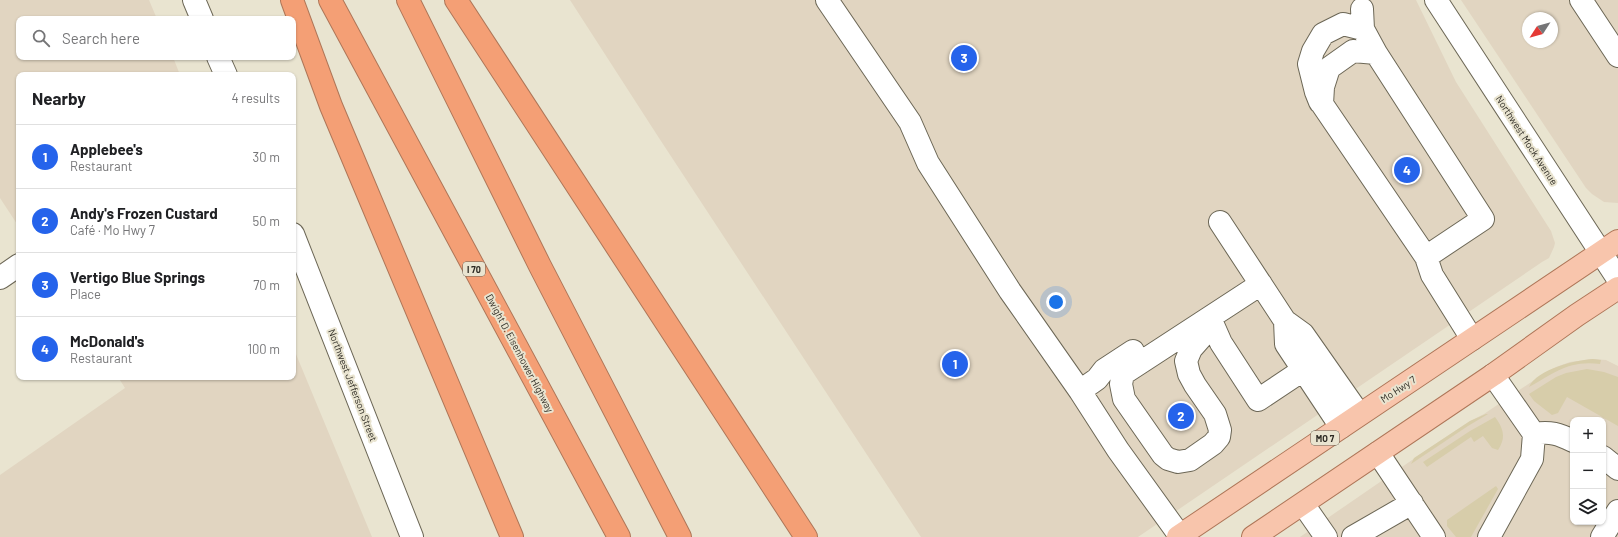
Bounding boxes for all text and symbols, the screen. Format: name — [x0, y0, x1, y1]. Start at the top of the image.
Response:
north arrow — [1522, 12, 1558, 48]
search box — [16, 16, 296, 60]
icon: search — [30, 27, 52, 49]
text: Search here — [62, 29, 140, 47]
pin: 3 — [951, 43, 977, 73]
text: Nearby — [32, 88, 86, 108]
text: 4 results — [232, 90, 280, 106]
street label: Northwest Mock Avenue — [1494, 93, 1560, 187]
text: Applebee's — [70, 140, 143, 158]
text: 1 — [43, 149, 47, 165]
text: 30 m — [253, 149, 280, 165]
pin: 4 — [1394, 155, 1420, 185]
text: Restaurant — [70, 158, 132, 174]
text: Andy's Frozen Custard — [70, 204, 218, 222]
text: 2 — [41, 213, 49, 229]
text: 50 m — [253, 213, 280, 229]
text: Café · Mo Hwy 7 — [70, 222, 155, 238]
road number: I 70 — [463, 262, 485, 276]
text: Vertigo Blue Springs — [70, 268, 205, 286]
text: 3 — [41, 277, 49, 293]
text: 70 m — [253, 277, 280, 293]
text: Place — [70, 286, 101, 302]
street label: Dwight D. Eisenhower Highway — [484, 292, 557, 415]
your location — [1046, 292, 1066, 312]
street label: Northwest Jefferson Street — [326, 327, 380, 443]
text: McDonald's — [70, 332, 144, 350]
text: 4 — [41, 341, 49, 357]
text: 100 m — [247, 341, 280, 357]
pin: 1 — [942, 349, 968, 379]
text: Restaurant — [70, 350, 132, 366]
street label: Mo Hwy 7 — [1378, 373, 1418, 405]
pin: 2 — [1168, 401, 1194, 431]
map controls — [1570, 417, 1606, 525]
button: + — [1570, 417, 1606, 453]
road number: MO 7 — [1311, 431, 1339, 445]
button: − — [1570, 453, 1606, 489]
button: layers — [1570, 489, 1606, 525]

